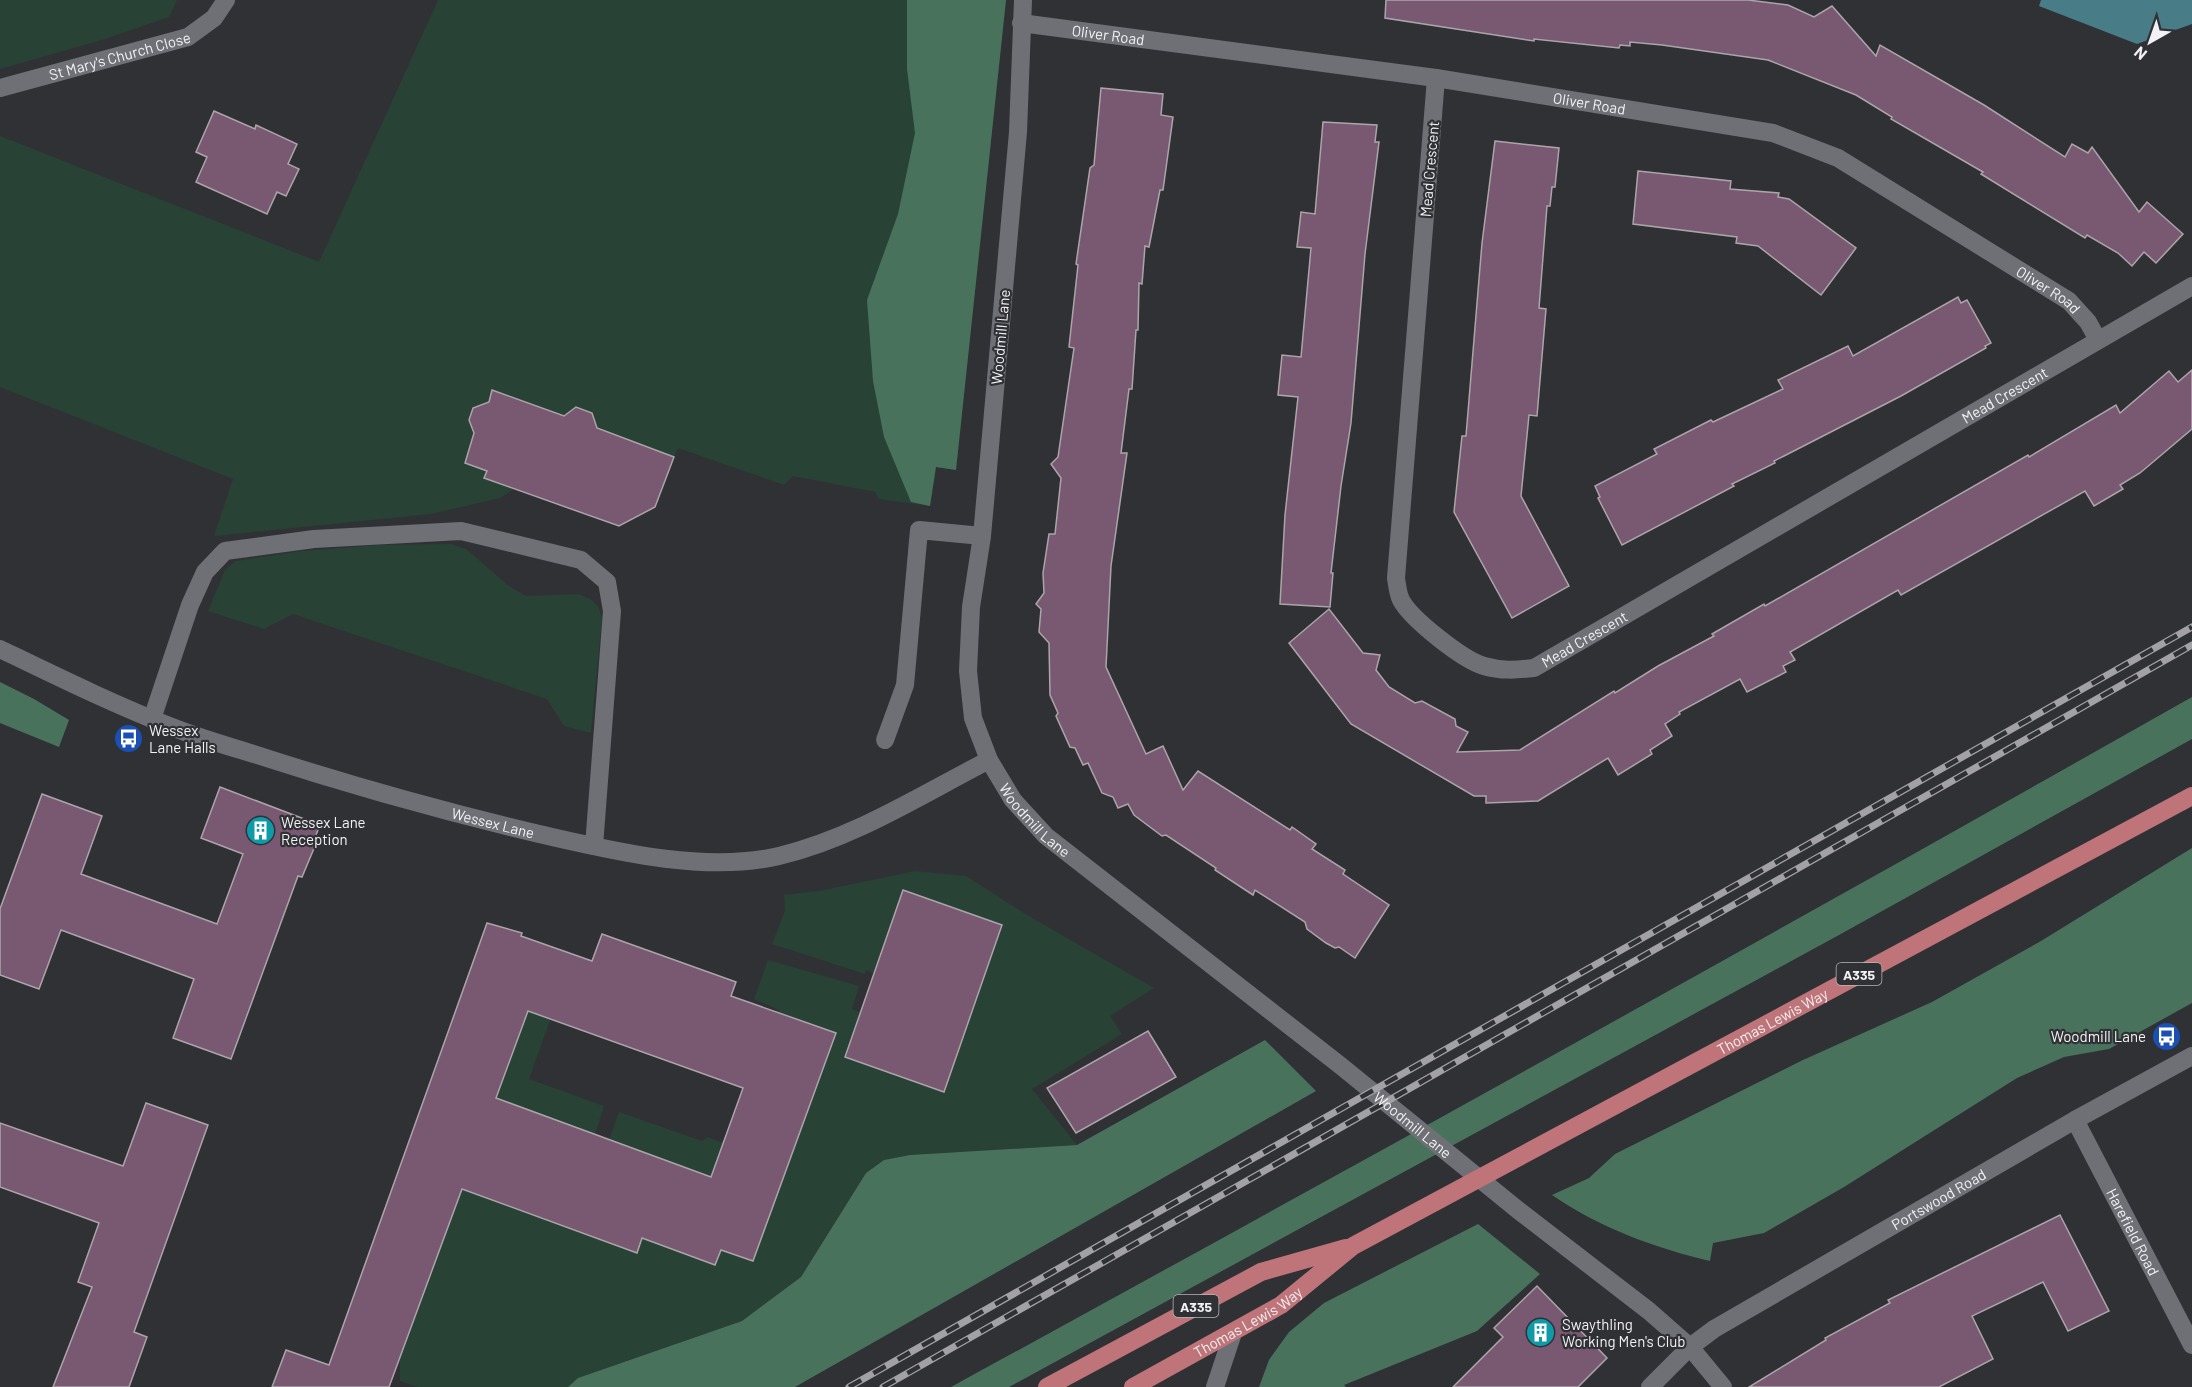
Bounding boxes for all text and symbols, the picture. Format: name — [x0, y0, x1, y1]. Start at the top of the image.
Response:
north arrow — [2120, 12, 2180, 72]
street label: Oliver Road — [1071, 21, 1146, 48]
street label: St Mary's Church Close — [47, 28, 192, 83]
text: N — [2130, 43, 2150, 65]
street label: Oliver Road — [1552, 88, 1627, 118]
street label: Mead Crescent — [1416, 120, 1442, 218]
street label: Oliver Road — [2013, 262, 2085, 317]
street label: Woodmill Lane — [987, 289, 1013, 385]
street label: Mead Crescent — [1958, 363, 2051, 427]
street label: Mead Crescent — [1538, 607, 1630, 671]
place label: Wessex Lane Halls — [149, 721, 216, 756]
bus stop icon: Wessex Lane Halls — [112, 723, 144, 755]
street label: Woodmill Lane — [996, 780, 1074, 861]
street label: Wessex Lane — [450, 804, 536, 842]
place label: Wessex Lane Reception — [281, 813, 366, 848]
building icon: Wessex Lane Reception — [244, 815, 276, 847]
road number: A335 — [1836, 963, 1882, 985]
street label: Thomas Lewis Way — [1714, 984, 1831, 1058]
bus stop icon: Woodmill Lane — [2151, 1020, 2183, 1052]
place label: Woodmill Lane — [2051, 1027, 2146, 1045]
street label: Woodmill Lane — [1370, 1087, 1456, 1162]
street label: Portswood Road — [1888, 1165, 1989, 1233]
street label: Harefield Road — [2103, 1185, 2163, 1279]
street label: Thomas Lewis Way — [1190, 1283, 1306, 1361]
road number: A335 — [1174, 1295, 1218, 1317]
place label: Swaythling Working Men's Club — [1562, 1315, 1685, 1350]
building icon: Swaythling Working Men's Club — [1525, 1317, 1557, 1349]

